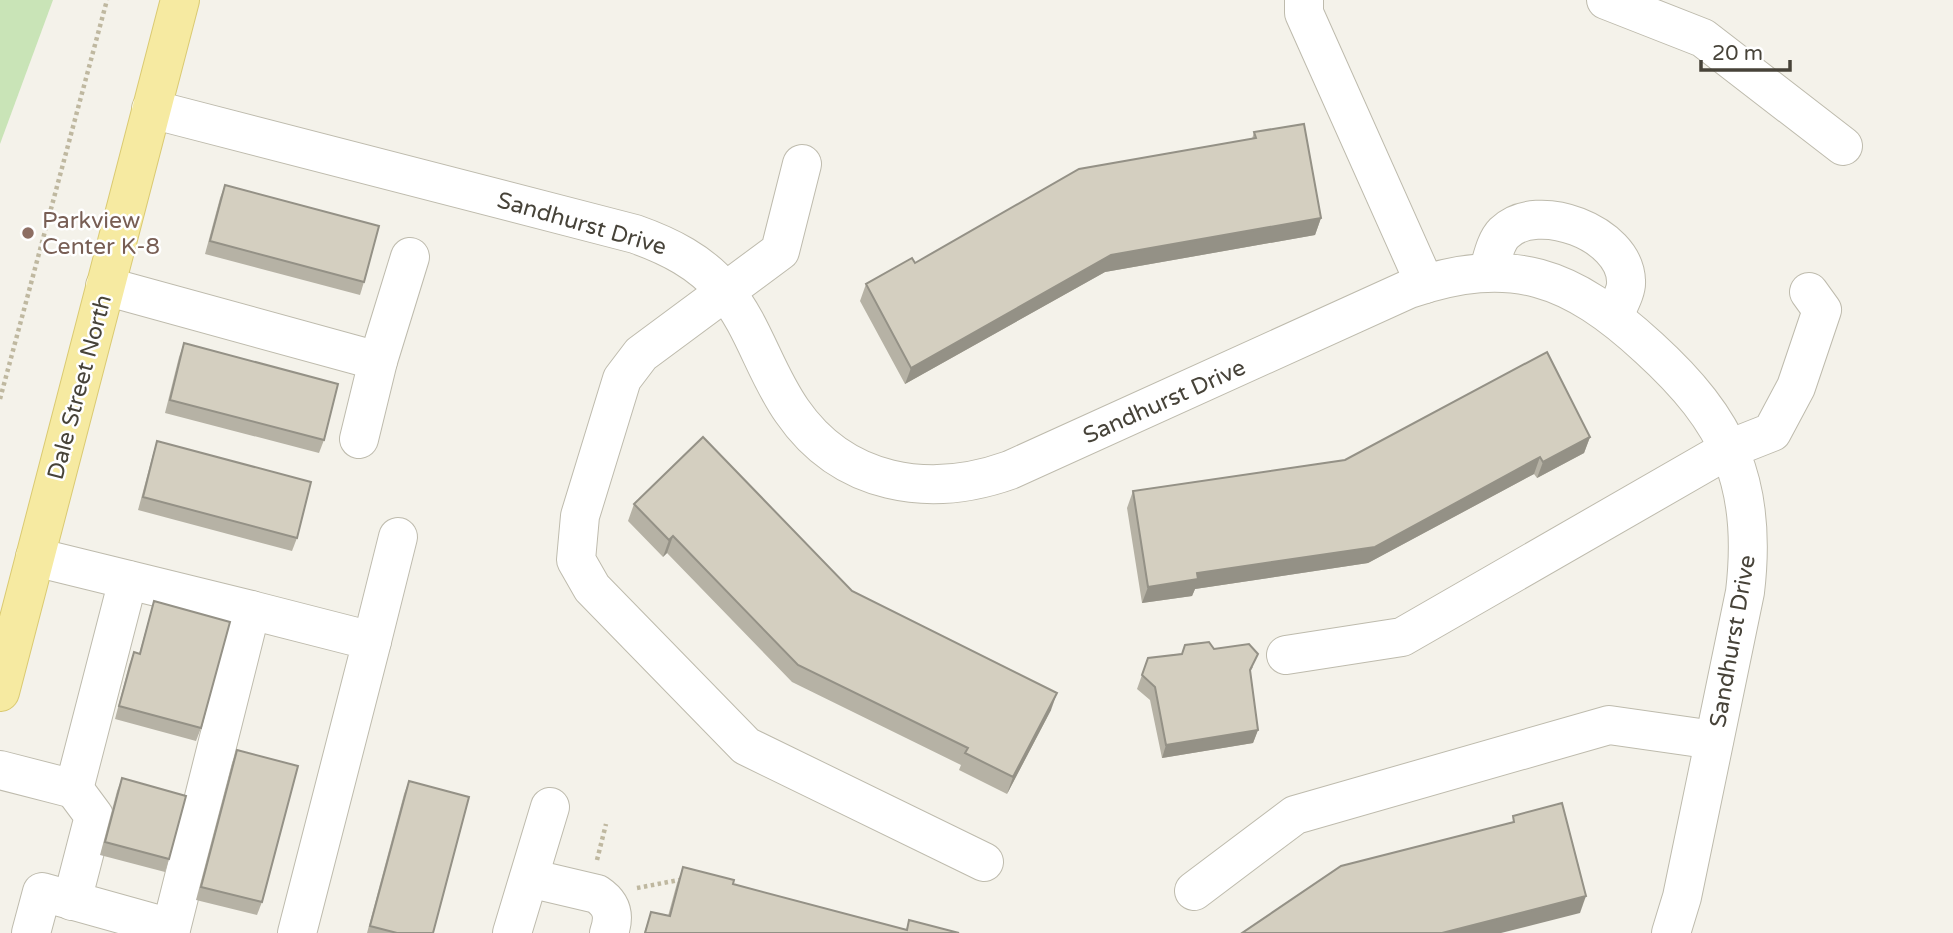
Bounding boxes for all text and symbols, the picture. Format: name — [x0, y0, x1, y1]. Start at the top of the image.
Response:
scale bar — [1701, 28, 1790, 72]
text: 20 m — [1712, 41, 1763, 66]
street label: Sandhurst Drive — [494, 186, 670, 261]
place label: Parkview Center K-8 — [42, 207, 160, 261]
marker: Parkview Center K-8 — [20, 225, 36, 241]
street label: Dale Street North — [42, 292, 118, 483]
street label: Sandhurst Drive — [1079, 354, 1250, 450]
street label: Sandhurst Drive — [1704, 553, 1762, 730]

